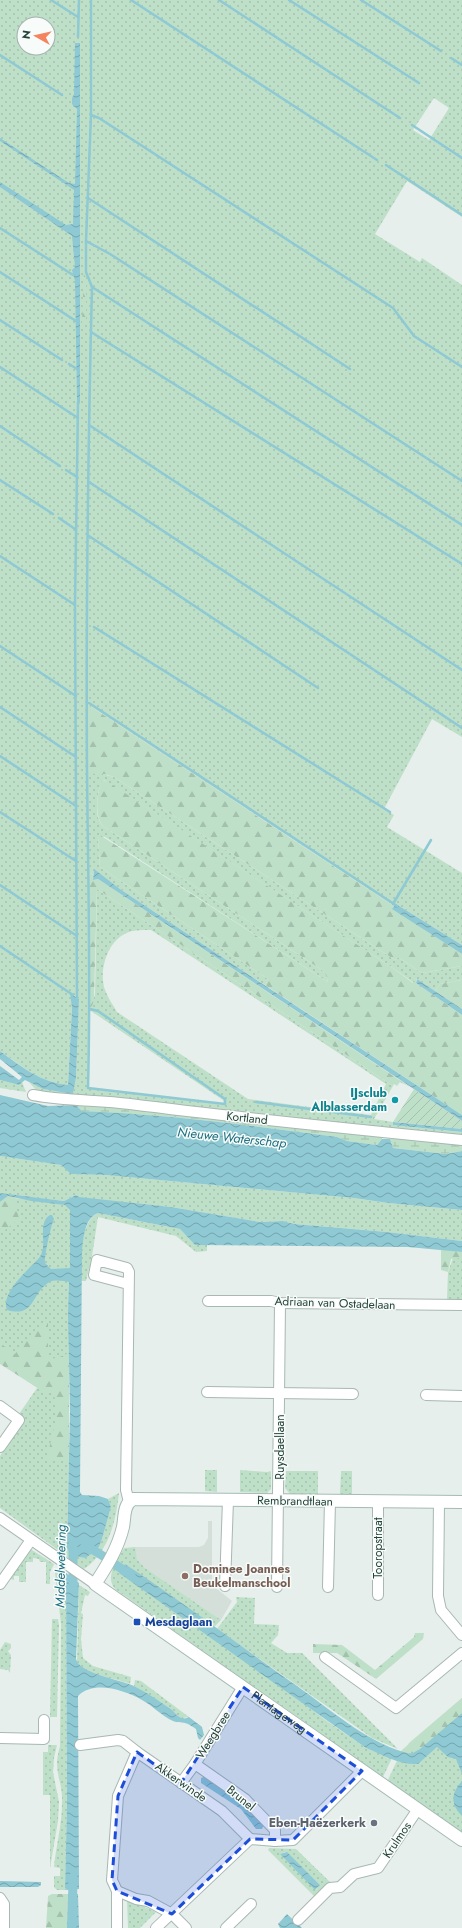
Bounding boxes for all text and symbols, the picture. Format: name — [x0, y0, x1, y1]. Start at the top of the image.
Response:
north arrow — [16, 16, 56, 56]
text: N — [18, 29, 35, 40]
place label: IJsclub Alblasserdam — [310, 1084, 388, 1116]
marker: IJsclub Alblasserdam — [390, 1095, 400, 1105]
street label: Kortland — [225, 1107, 269, 1129]
water label: Nieuwe Waterschap — [177, 1122, 288, 1153]
street label: Adriaan van Ostadelaan — [274, 1292, 396, 1314]
street label: Ruysdaellaan — [271, 1414, 289, 1480]
street label: Rembrandtlaan — [257, 1491, 333, 1511]
street label: Tooropstraat — [369, 1517, 387, 1579]
water label: Middelwetering — [50, 1524, 71, 1608]
place label: Dominee Joannes Beukelmanschool — [193, 1560, 290, 1592]
marker: Dominee Joannes Beukelmanschool — [180, 1571, 190, 1581]
place label: Mesdaglaan — [145, 1613, 212, 1631]
marker: Mesdaglaan — [132, 1617, 142, 1627]
street label: Plantageweg — [248, 1687, 310, 1738]
street label: Weegbree — [191, 1708, 235, 1762]
street label: Akkerwinde — [151, 1758, 211, 1806]
street label: Brunel — [223, 1781, 259, 1815]
place label: Eben-Haëzerkerk — [269, 1814, 366, 1832]
marker: Eben-Haëzerkerk — [369, 1818, 379, 1828]
street label: Krulmos — [378, 1818, 416, 1862]

